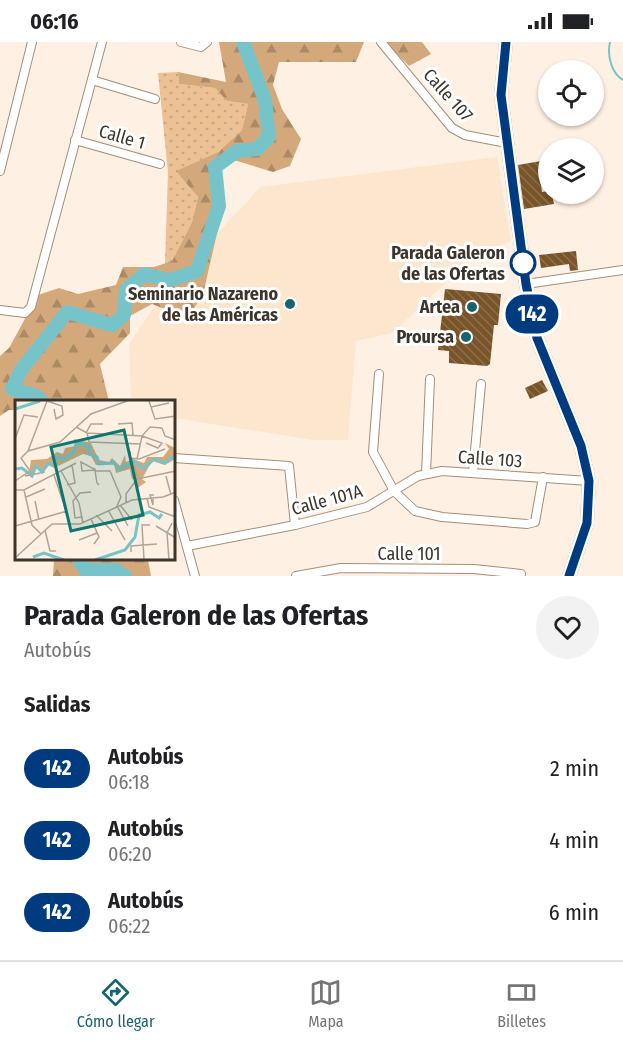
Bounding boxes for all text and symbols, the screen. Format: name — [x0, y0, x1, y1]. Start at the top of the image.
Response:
text: 06:16 — [30, 8, 79, 35]
map controls — [538, 60, 604, 204]
button: locate — [538, 60, 604, 126]
street label: Calle 107 — [419, 64, 477, 126]
street label: Calle 1 — [96, 120, 148, 154]
button: layers — [538, 138, 604, 204]
place label: Parada Galeron de las Ofertas — [391, 242, 505, 285]
marker: Parada Galeron de las Ofertas — [510, 250, 536, 276]
place label: Seminario Nazareno de las Américas — [128, 283, 278, 326]
line badge: 142 — [498, 294, 566, 334]
place label: Artea — [419, 296, 460, 318]
marker: Seminario Nazareno de las Américas — [283, 297, 297, 311]
marker: Artea — [465, 300, 479, 314]
text: 142 — [517, 301, 547, 327]
place label: Proursa — [396, 326, 454, 348]
marker: Proursa — [459, 330, 473, 344]
inset map — [15, 400, 176, 561]
street label: Calle 103 — [457, 446, 523, 472]
street label: Calle 101A — [289, 480, 365, 520]
street label: Calle 101 — [377, 543, 441, 565]
button: heart — [536, 596, 599, 659]
text: Parada Galeron de las Ofertas — [24, 599, 368, 632]
text: Autobús — [24, 638, 91, 662]
text: Salidas — [24, 691, 90, 718]
text: Autobús — [108, 743, 183, 770]
text: 142 — [42, 755, 72, 781]
text: 2 min — [550, 755, 599, 782]
text: 06:18 — [108, 770, 150, 794]
text: Autobús — [108, 815, 183, 842]
text: 142 — [42, 827, 72, 853]
text: 4 min — [549, 827, 599, 854]
text: 06:20 — [108, 842, 152, 866]
text: Autobús — [108, 887, 183, 914]
text: 142 — [42, 899, 72, 925]
text: 6 min — [549, 899, 599, 926]
text: 06:22 — [108, 914, 150, 938]
tab: Cómo llegar — [77, 976, 154, 1031]
tab: Mapa — [308, 976, 344, 1031]
tab: Billetes — [497, 976, 546, 1031]

